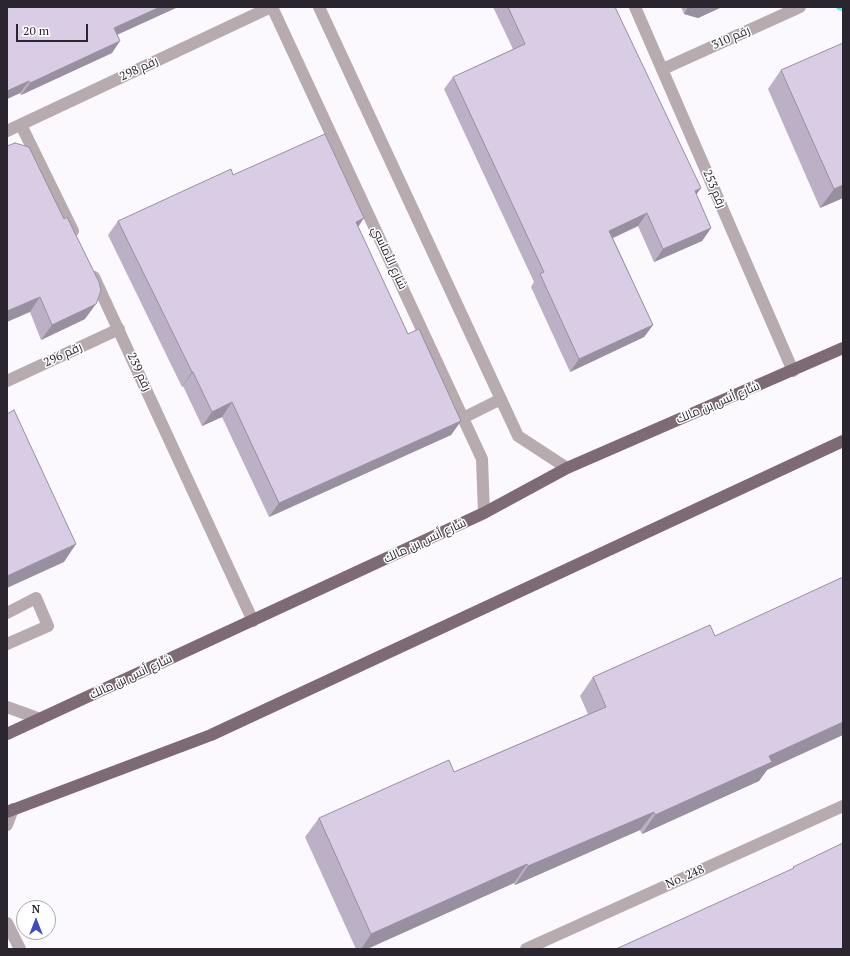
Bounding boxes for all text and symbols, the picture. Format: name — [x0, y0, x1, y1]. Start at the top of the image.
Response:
scale bar — [18, 16, 90, 42]
text: 20 m — [23, 23, 49, 38]
street label: رقم 310 — [710, 23, 752, 53]
street label: رقم 298 — [118, 54, 160, 84]
street label: رقم 253 — [699, 168, 729, 210]
street label: شارع الأماسي — [368, 224, 410, 292]
street label: رقم 296 — [42, 340, 84, 370]
street label: رقم 239 — [124, 351, 154, 393]
street label: شارع أنس بن مالك — [674, 379, 762, 427]
street label: شارع أنس بن مالك — [381, 516, 469, 566]
street label: شارع أنس بن مالك — [87, 652, 175, 702]
street label: No. 248 — [663, 862, 707, 892]
north arrow — [16, 900, 56, 940]
text: N — [32, 902, 40, 916]

